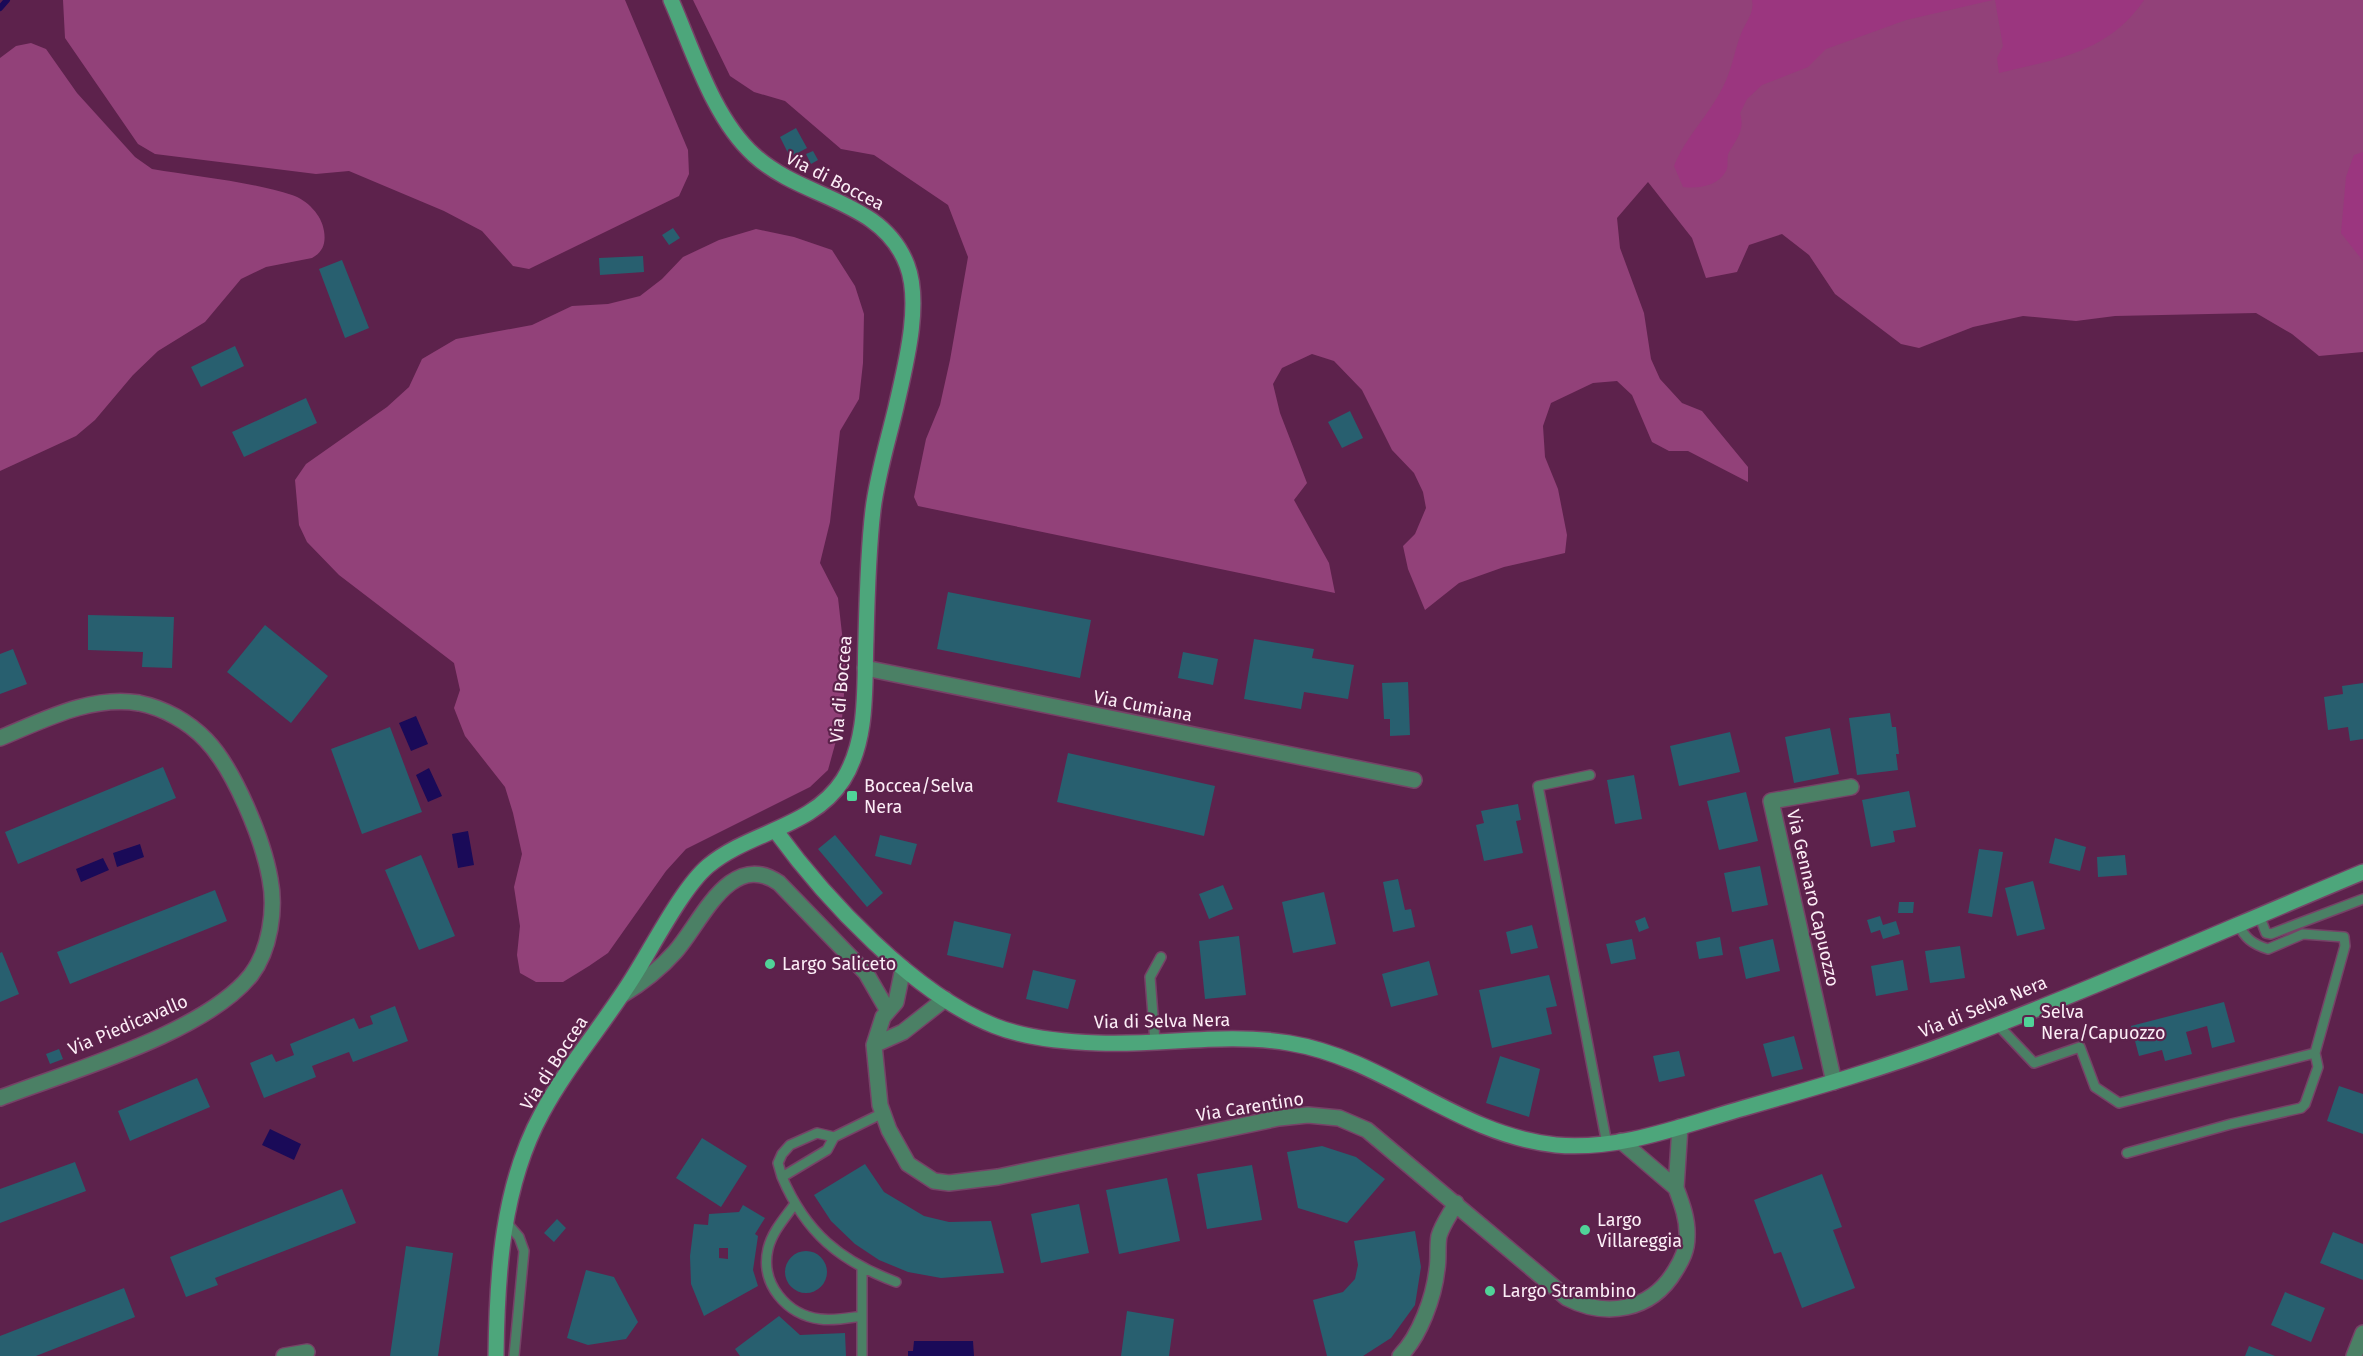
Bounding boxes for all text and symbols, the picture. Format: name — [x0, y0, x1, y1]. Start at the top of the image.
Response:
street label: Via di Boccea — [782, 147, 888, 215]
street label: Via di Boccea — [825, 634, 857, 744]
street label: Via Cumiana — [1092, 686, 1194, 726]
place label: Boccea/Selva Nera — [864, 775, 974, 818]
marker: Boccea/Selva Nera — [845, 789, 859, 803]
street label: Via Gennaro Capuozzo — [1782, 807, 1844, 989]
place label: Largo Saliceto — [782, 953, 896, 975]
marker: Largo Saliceto — [763, 957, 777, 971]
street label: Via di Selva Nera — [1916, 971, 2050, 1043]
street label: Via Piedicavallo — [65, 990, 191, 1060]
place label: Selva Nera/Capuozzo — [2041, 1001, 2166, 1044]
street label: Via di Selva Nera — [1094, 1009, 1230, 1033]
street label: Via di Boccea — [515, 1012, 593, 1114]
marker: Selva Nera/Capuozzo — [2022, 1015, 2036, 1029]
street label: Via Carentino — [1195, 1088, 1305, 1126]
place label: Largo Villareggia — [1597, 1209, 1682, 1252]
marker: Largo Villareggia — [1578, 1223, 1592, 1237]
place label: Largo Strambino — [1502, 1280, 1636, 1302]
marker: Largo Strambino — [1483, 1284, 1497, 1298]

